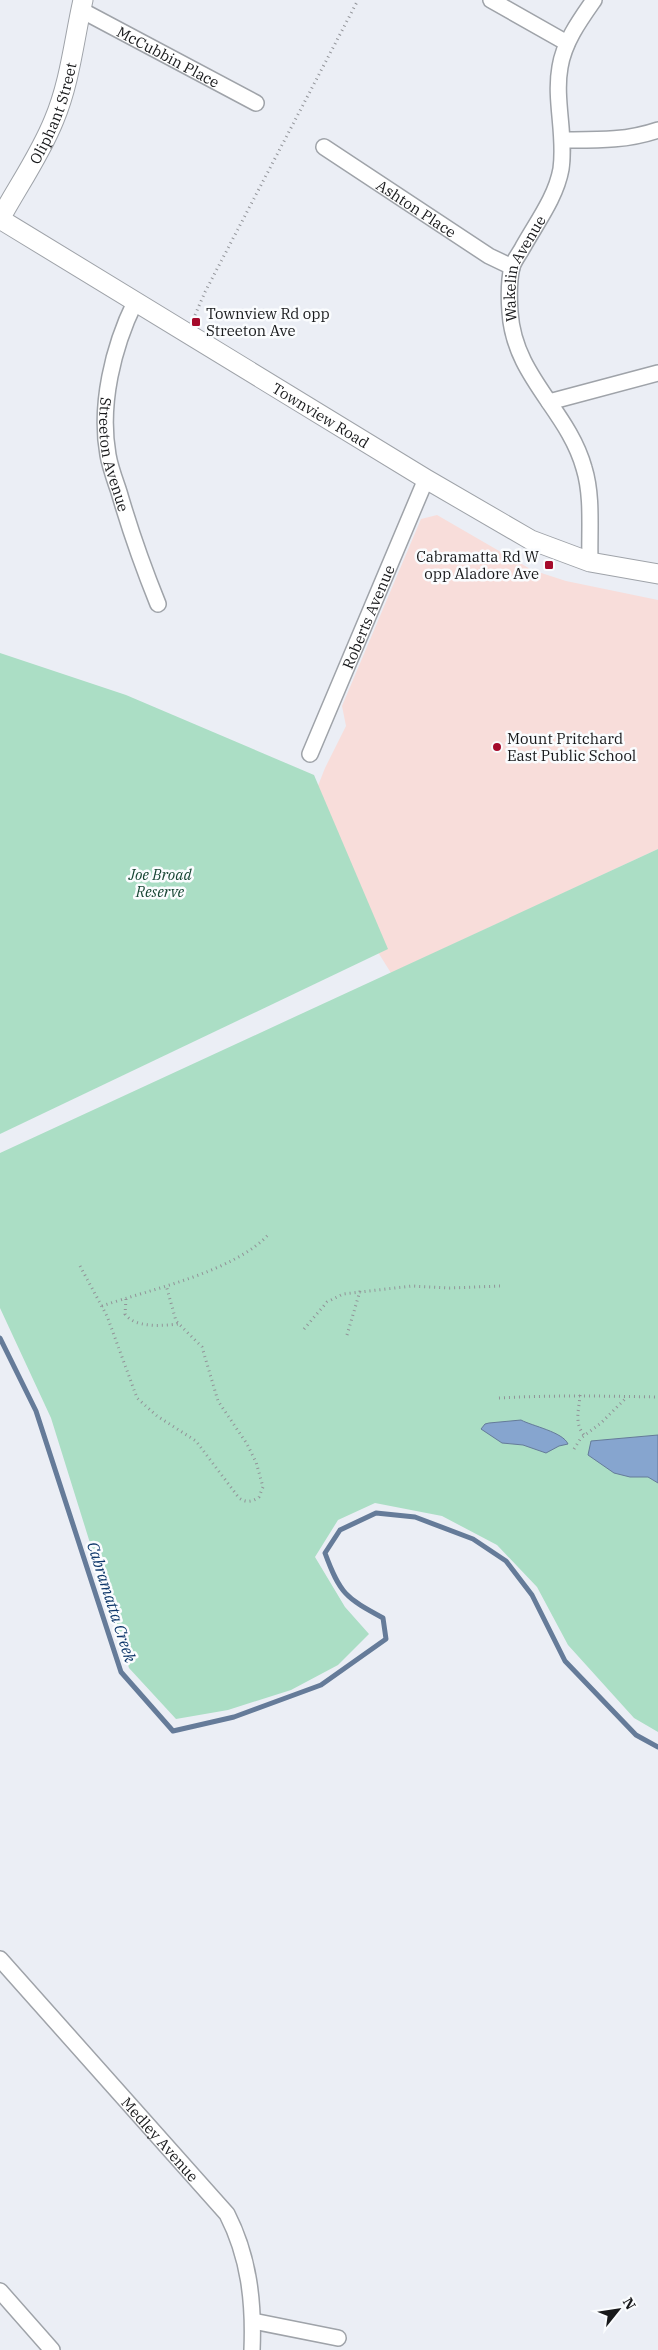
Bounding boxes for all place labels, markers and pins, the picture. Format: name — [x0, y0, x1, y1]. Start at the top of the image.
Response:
place label: Townview Rd opp Streeton Ave — [206, 304, 330, 340]
marker: Townview Rd opp Streeton Ave — [190, 316, 202, 328]
place label: Cabramatta Rd W opp Aladore Ave — [416, 547, 539, 583]
marker: Cabramatta Rd W opp Aladore Ave — [543, 559, 555, 571]
place label: Mount Pritchard East Public School — [507, 729, 636, 765]
marker: Mount Pritchard East Public School — [491, 741, 503, 753]

